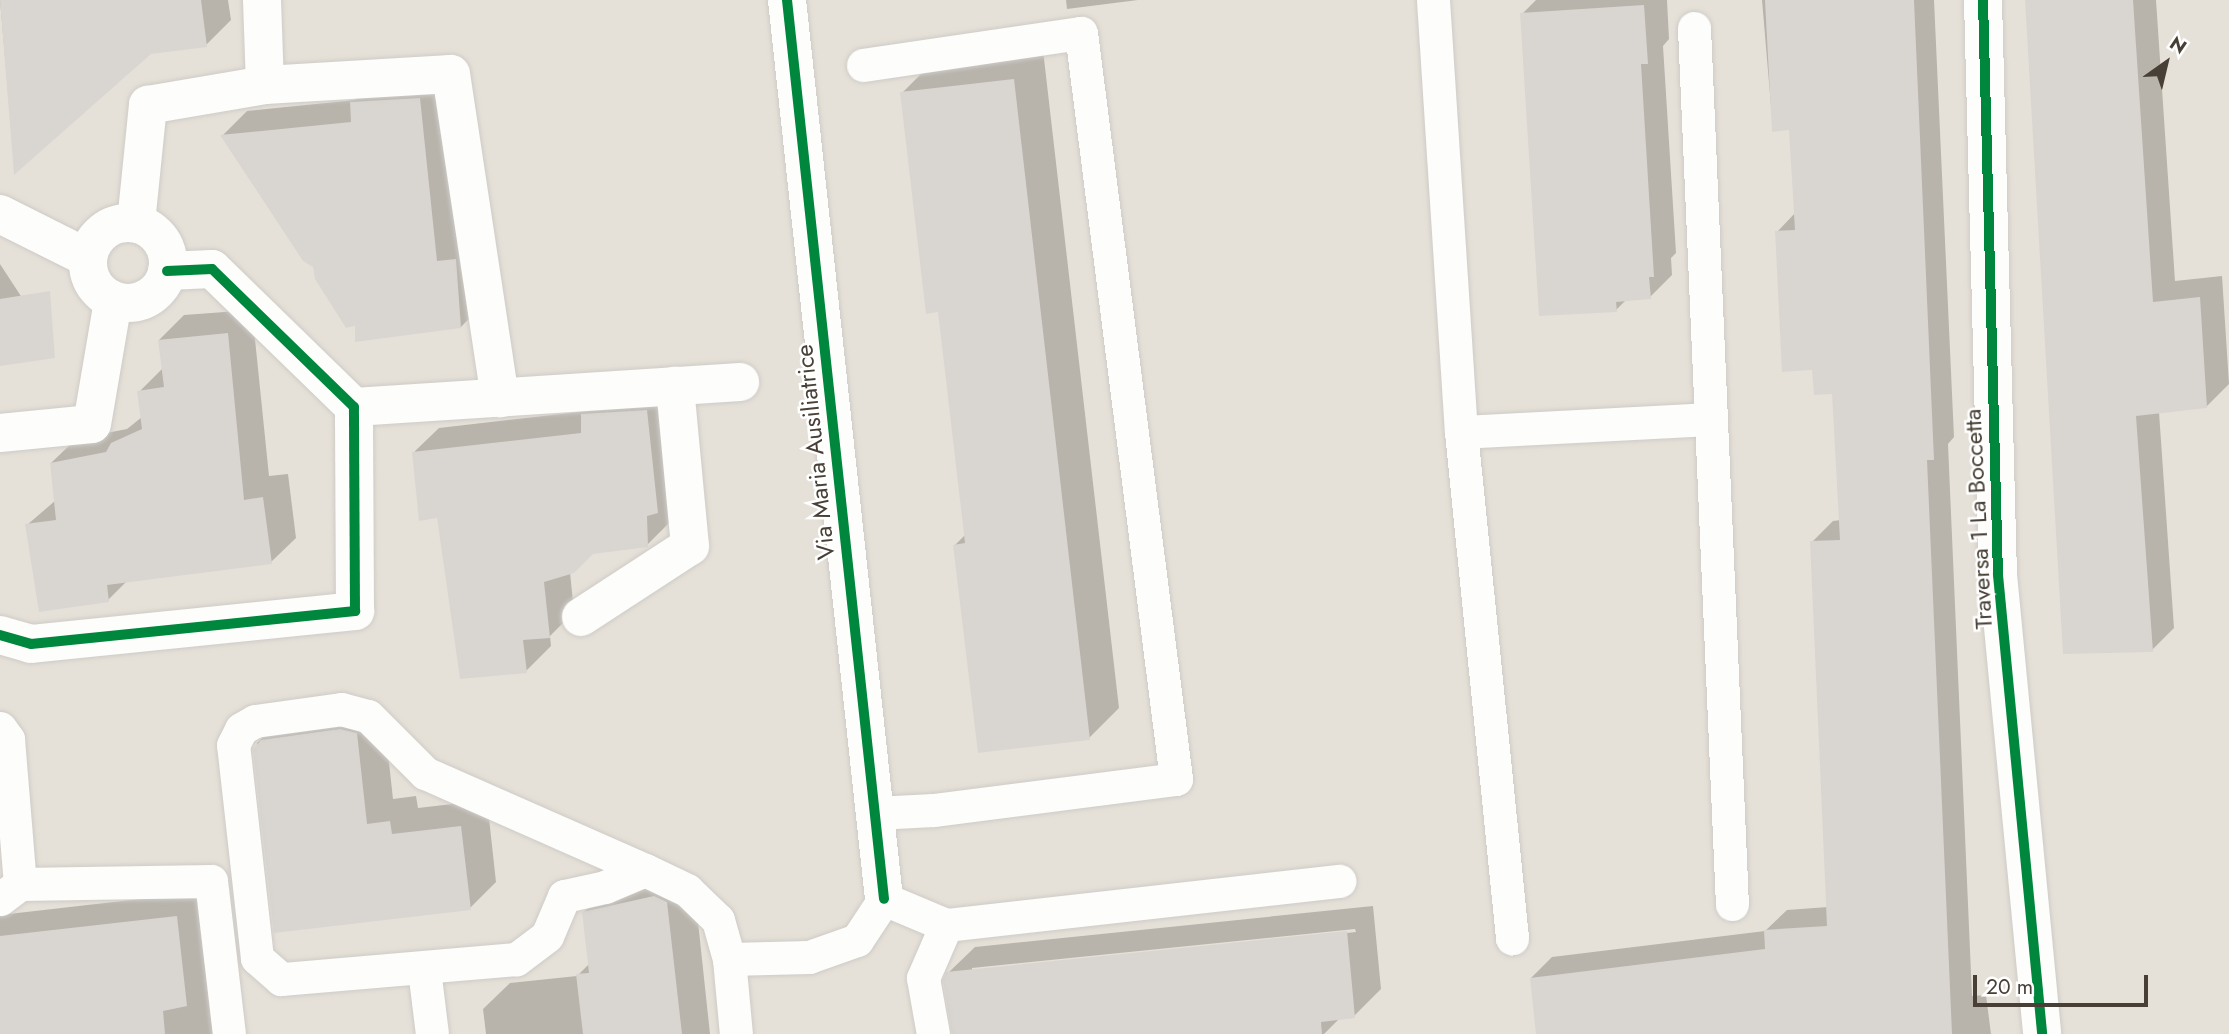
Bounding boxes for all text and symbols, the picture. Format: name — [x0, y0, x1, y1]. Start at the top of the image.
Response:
north arrow — [2131, 28, 2201, 98]
text: N — [2164, 30, 2192, 61]
street label: Via Maria Ausiliatrice — [789, 343, 841, 561]
street label: Traversa 1 La Boccetta — [1958, 408, 1998, 630]
scale bar — [1977, 960, 2152, 1004]
text: 20 m — [1986, 972, 2033, 1002]

